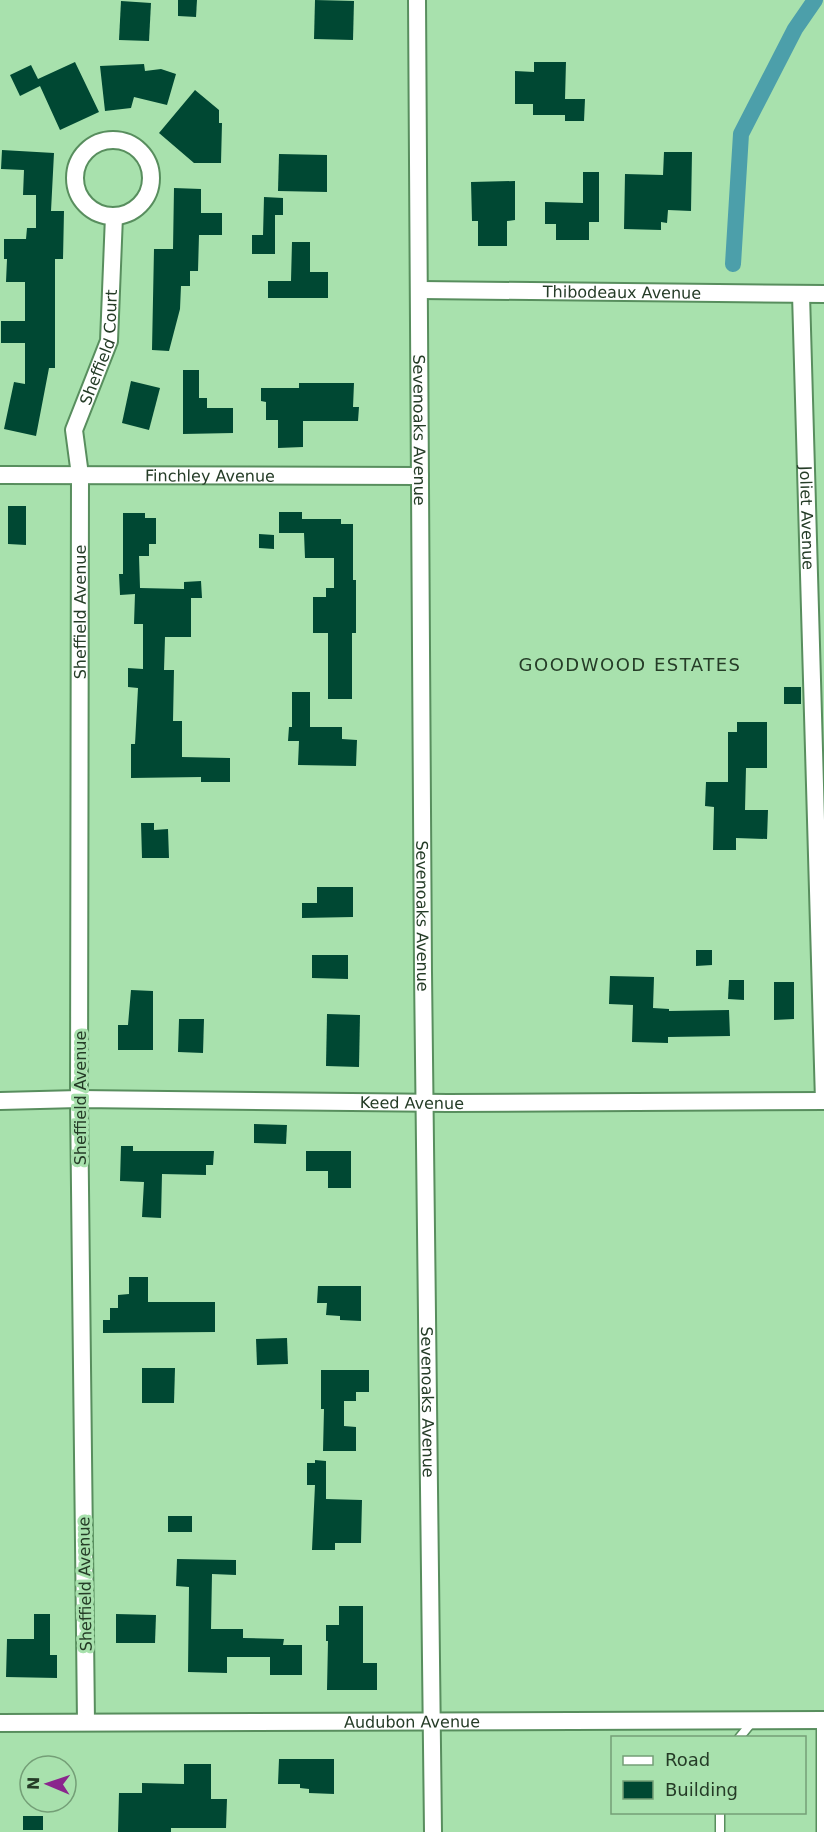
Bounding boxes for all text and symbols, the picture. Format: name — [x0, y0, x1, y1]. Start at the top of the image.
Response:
street label: Thibodeaux Avenue — [542, 282, 701, 302]
street label: Sheffield Court — [75, 289, 121, 407]
street label: Sevenoaks Avenue — [410, 354, 430, 506]
street label: Joliet Avenue — [796, 465, 818, 570]
street label: Finchley Avenue — [145, 466, 275, 485]
street label: Sheffield Avenue — [70, 545, 89, 679]
district label: GOODWOOD ESTATES — [519, 654, 741, 675]
street label: Sevenoaks Avenue — [413, 840, 433, 992]
street label: Sheffield Avenue — [71, 1031, 90, 1165]
street label: Keed Avenue — [360, 1093, 464, 1113]
street label: Sevenoaks Avenue — [418, 1326, 438, 1478]
street label: Sheffield Avenue — [74, 1517, 96, 1651]
street label: Audubon Avenue — [344, 1712, 480, 1731]
legend — [611, 1736, 806, 1814]
text: Road — [665, 1749, 710, 1770]
north arrow — [18, 1754, 78, 1814]
text: N — [24, 1776, 43, 1791]
text: Building — [665, 1779, 738, 1800]

